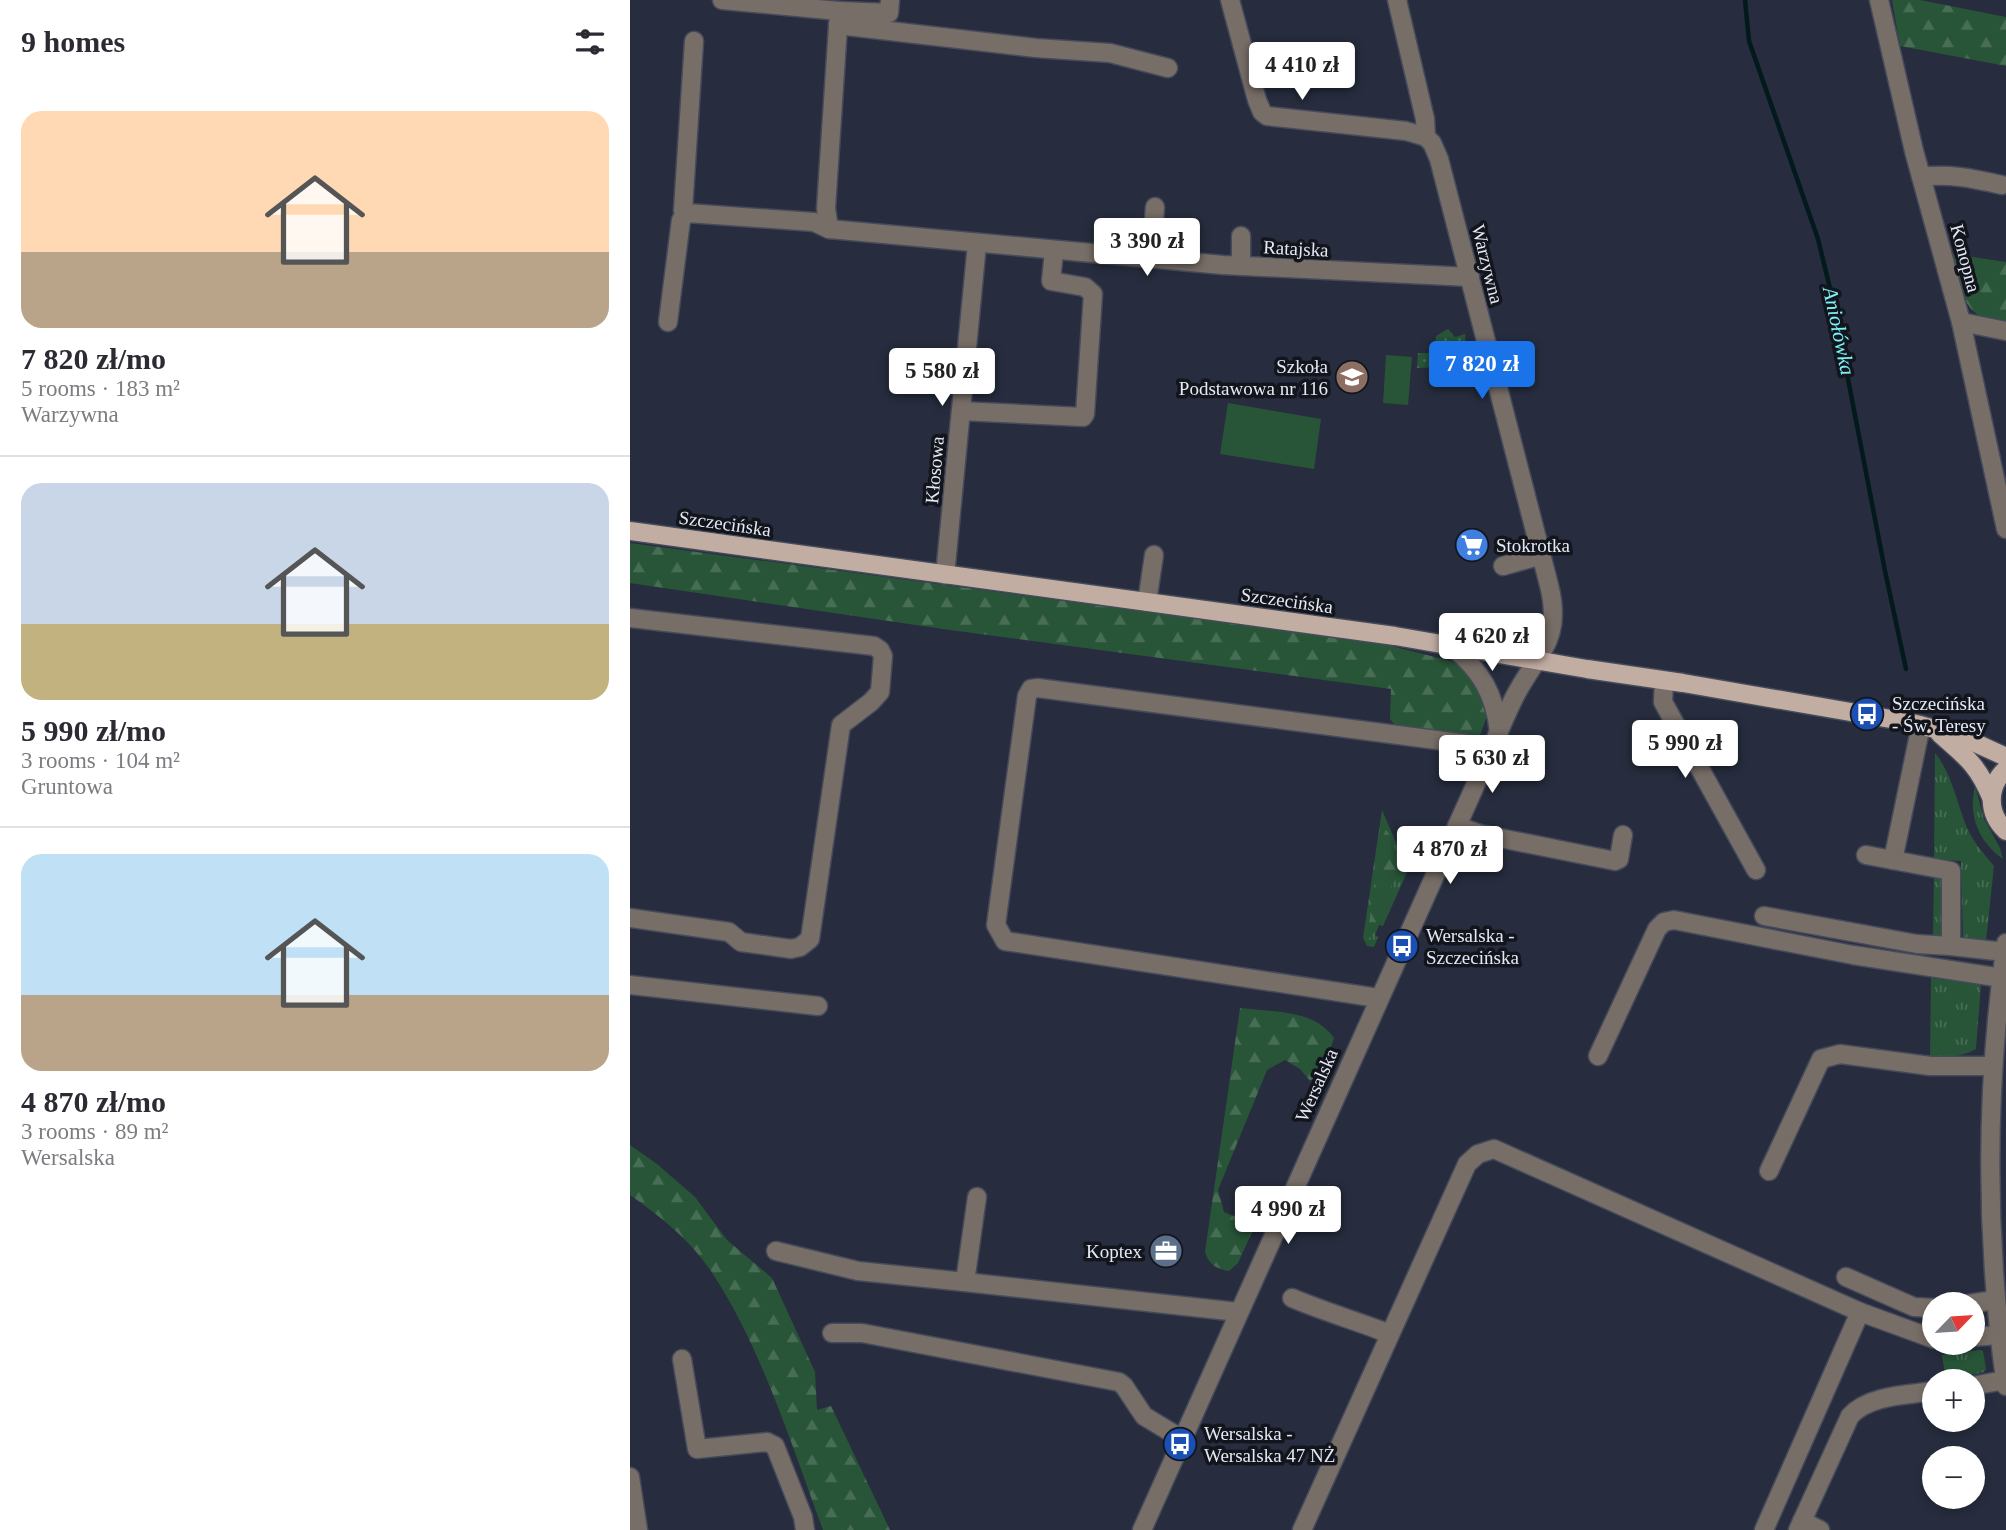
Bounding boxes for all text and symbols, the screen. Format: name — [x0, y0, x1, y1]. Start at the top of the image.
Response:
icon: filters — [571, 23, 609, 61]
text: 9 homes — [21, 25, 125, 58]
pin: 4 410 zł — [1230, 42, 1374, 102]
text: 4 410 zł — [1265, 52, 1339, 77]
icon: home — [252, 157, 378, 283]
pin: 3 390 zł — [1075, 218, 1219, 278]
street label: Warzywna — [1468, 222, 1508, 306]
street label: Konopna — [1946, 222, 1985, 295]
text: 3 390 zł — [1110, 228, 1184, 253]
street label: Ratajska — [1263, 236, 1330, 261]
water label: Aniołówka — [1818, 283, 1860, 377]
text: 7 820 zł/mo — [21, 342, 166, 375]
pin: 7 820 zł — [1410, 342, 1554, 401]
pin: 5 580 zł — [870, 348, 1014, 408]
text: 7 820 zł — [1445, 351, 1519, 376]
place label: Szkoła Podstawowa nr 116 — [1179, 356, 1329, 399]
text: 5 580 zł — [905, 358, 979, 383]
school or university icon: Szkoła Podstawowa nr 116 — [1333, 358, 1371, 396]
text: 5 rooms · 183 m² — [21, 376, 180, 401]
text: Warzywna — [21, 402, 119, 427]
street label: Kłosowa — [921, 435, 948, 505]
street label: Szczecińska — [677, 507, 773, 540]
supermarket icon: Stokrotka — [1453, 526, 1491, 564]
icon: home — [252, 529, 378, 655]
place label: Stokrotka — [1496, 535, 1570, 556]
street label: Szczecińska — [1239, 584, 1335, 617]
pin: 4 620 zł — [1420, 614, 1564, 673]
text: 4 620 zł — [1455, 623, 1529, 648]
place label: Szczecińska - Św. Teresy — [1892, 693, 1986, 736]
bus stop icon: Szczecińska - Św. Teresy — [1848, 695, 1886, 733]
text: 5 990 zł/mo — [21, 714, 166, 747]
pin: 5 990 zł — [1613, 720, 1757, 780]
text: 5 990 zł — [1648, 730, 1722, 755]
pin: 5 630 zł — [1420, 736, 1564, 795]
text: 5 630 zł — [1455, 745, 1529, 770]
text: 3 rooms · 104 m² — [21, 748, 180, 773]
text: Gruntowa — [21, 774, 113, 799]
pin: 4 870 zł — [1378, 826, 1522, 886]
text: 4 870 zł — [1413, 836, 1487, 861]
icon: home — [252, 900, 378, 1026]
place label: Wersalska - Szczecińska — [1426, 925, 1519, 968]
bus stop icon: Wersalska - Szczecińska — [1383, 927, 1421, 965]
street label: Wersalska — [1291, 1045, 1342, 1125]
text: 4 870 zł/mo — [21, 1085, 166, 1118]
text: 3 rooms · 89 m² — [21, 1119, 168, 1144]
text: Wersalska — [21, 1145, 115, 1170]
pin: 4 990 zł — [1216, 1186, 1360, 1246]
text: 4 990 zł — [1251, 1196, 1325, 1221]
office icon: Koptex — [1147, 1232, 1185, 1270]
place label: Koptex — [1086, 1241, 1142, 1262]
north arrow — [1922, 1292, 1984, 1354]
map controls — [1922, 1292, 1985, 1509]
button: + — [1922, 1369, 1985, 1432]
place label: Wersalska - Wersalska 47 NŻ — [1204, 1423, 1335, 1466]
bus stop icon: Wersalska - Wersalska 47 NŻ — [1161, 1425, 1199, 1463]
button: − — [1922, 1446, 1985, 1509]

